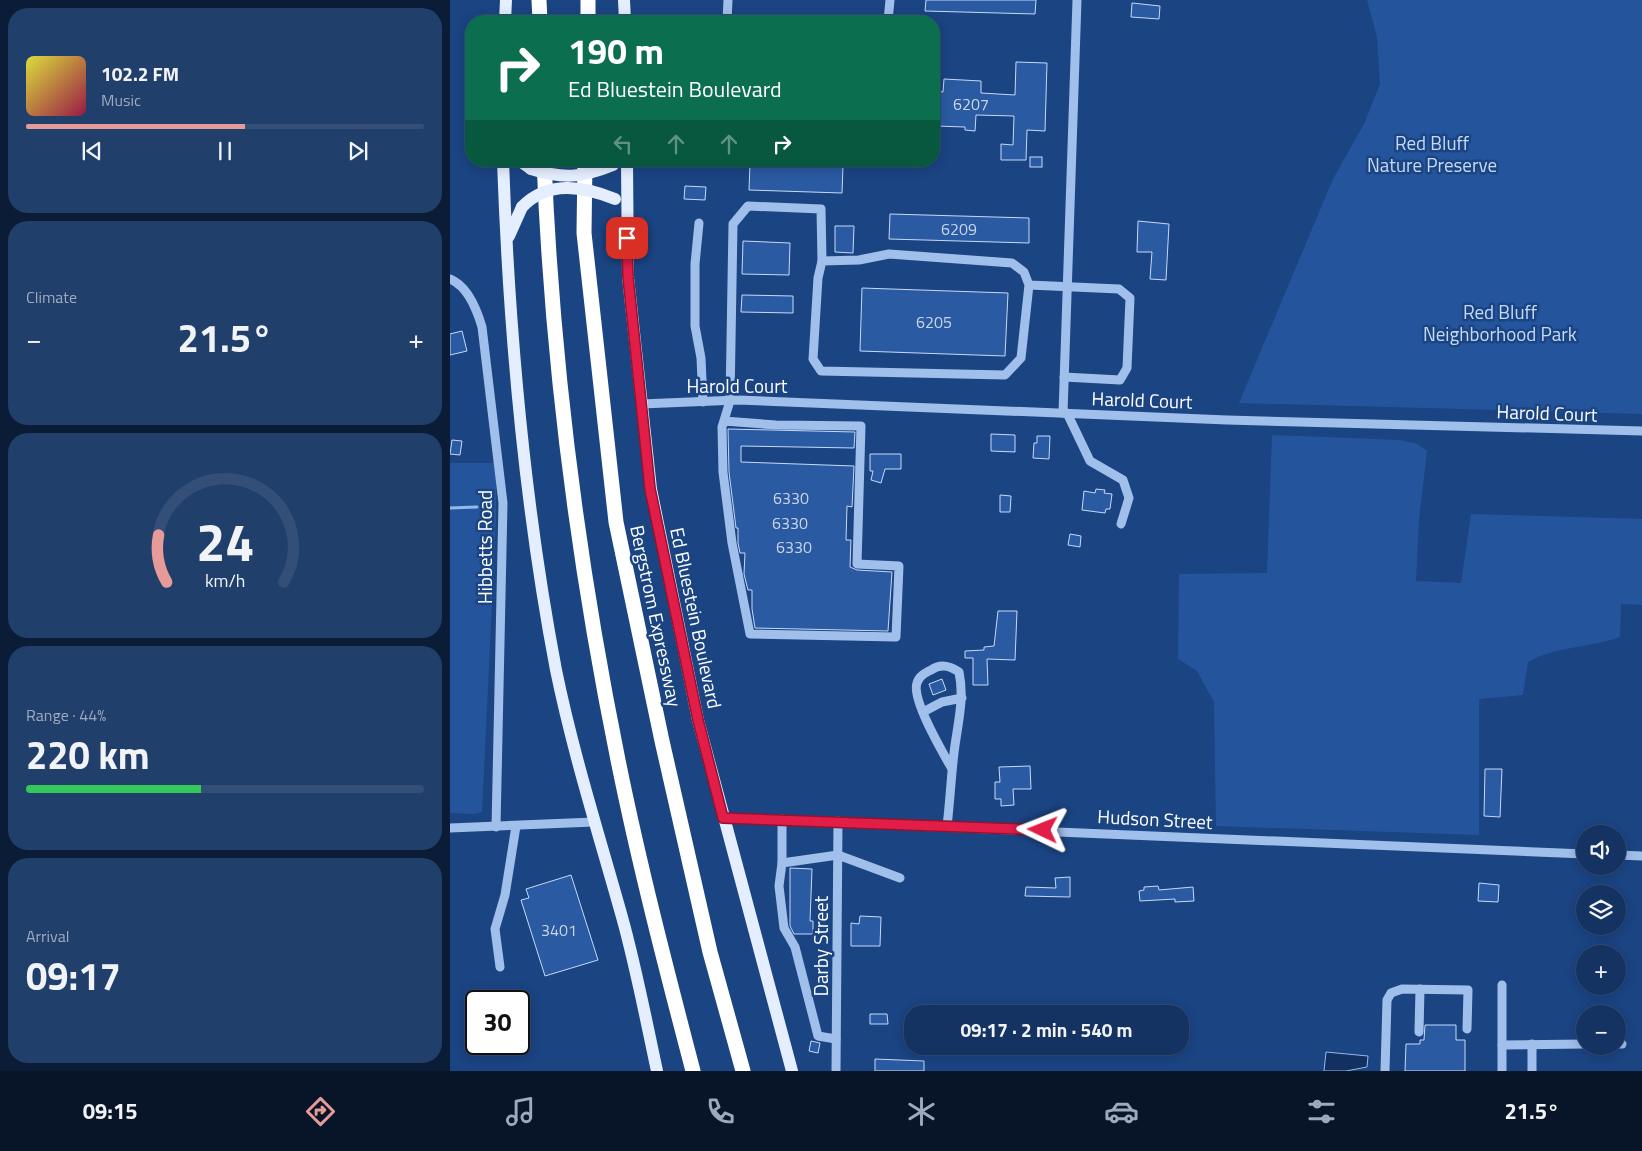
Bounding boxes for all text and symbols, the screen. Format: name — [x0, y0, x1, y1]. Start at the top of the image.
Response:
text: 190 m — [568, 24, 664, 78]
icon: right — [485, 35, 550, 100]
text: 102.2 FM — [101, 59, 179, 88]
text: Ed Bluestein Boulevard — [568, 72, 782, 106]
text: Music — [101, 88, 141, 112]
house number: 6207 — [953, 92, 989, 116]
park label: Red Bluff Nature Preserve — [1367, 128, 1497, 179]
icon: left — [609, 130, 637, 158]
icon: ahead — [662, 130, 690, 158]
icon: ahead — [715, 130, 743, 158]
icon: right — [768, 130, 796, 158]
icon: previous — [78, 137, 106, 165]
icon: pause — [211, 137, 239, 165]
icon: next — [344, 137, 372, 165]
pin — [606, 217, 648, 259]
house number: 6209 — [941, 217, 977, 241]
icon: arrive — [613, 224, 641, 252]
text: Climate — [26, 285, 77, 309]
park label: Red Bluff Neighborhood Park — [1423, 297, 1577, 348]
text: 21.5° — [178, 309, 272, 367]
house number: 6205 — [916, 310, 952, 334]
text: − — [26, 317, 42, 360]
text: + — [408, 317, 424, 360]
street label: Harold Court — [687, 371, 788, 400]
street label: Harold Court — [1091, 383, 1193, 416]
street label: Harold Court — [1496, 396, 1598, 429]
house number: 6330 — [773, 486, 809, 510]
street label: Hibbetts Road — [470, 490, 499, 604]
text: 24 — [196, 502, 254, 581]
house number: 6330 — [772, 511, 808, 535]
street label: Bergstrom Expressway — [623, 522, 690, 709]
street label: Ed Bluestein Boulevard — [663, 525, 730, 711]
house number: 6330 — [776, 535, 812, 559]
text: km/h — [205, 567, 245, 594]
text: Range · 44% — [26, 703, 106, 727]
text: 220 km — [26, 726, 150, 784]
street label: Hudson Street — [1097, 801, 1214, 836]
position arrow — [1016, 803, 1068, 855]
map controls — [1576, 825, 1626, 1055]
button: sound — [1576, 825, 1626, 875]
button: layers — [1576, 885, 1626, 935]
street label: Darby Street — [806, 895, 835, 996]
house number: 3401 — [541, 918, 577, 942]
text: Arrival — [26, 924, 69, 948]
button: + — [1576, 945, 1626, 995]
text: 09:17 — [26, 947, 121, 1005]
speed limit sign: 30 — [465, 990, 530, 1055]
button: − — [1576, 1005, 1626, 1055]
text: 09:17 · 2 min · 540 m — [960, 1015, 1133, 1044]
text: 09:15 — [83, 1094, 138, 1128]
icon: directions — [303, 1094, 338, 1129]
icon: music — [503, 1094, 538, 1129]
icon: phone — [703, 1094, 738, 1129]
icon: climate — [904, 1094, 939, 1129]
icon: car — [1104, 1094, 1139, 1129]
icon: filters — [1304, 1094, 1339, 1129]
text: 21.5° — [1504, 1094, 1559, 1128]

